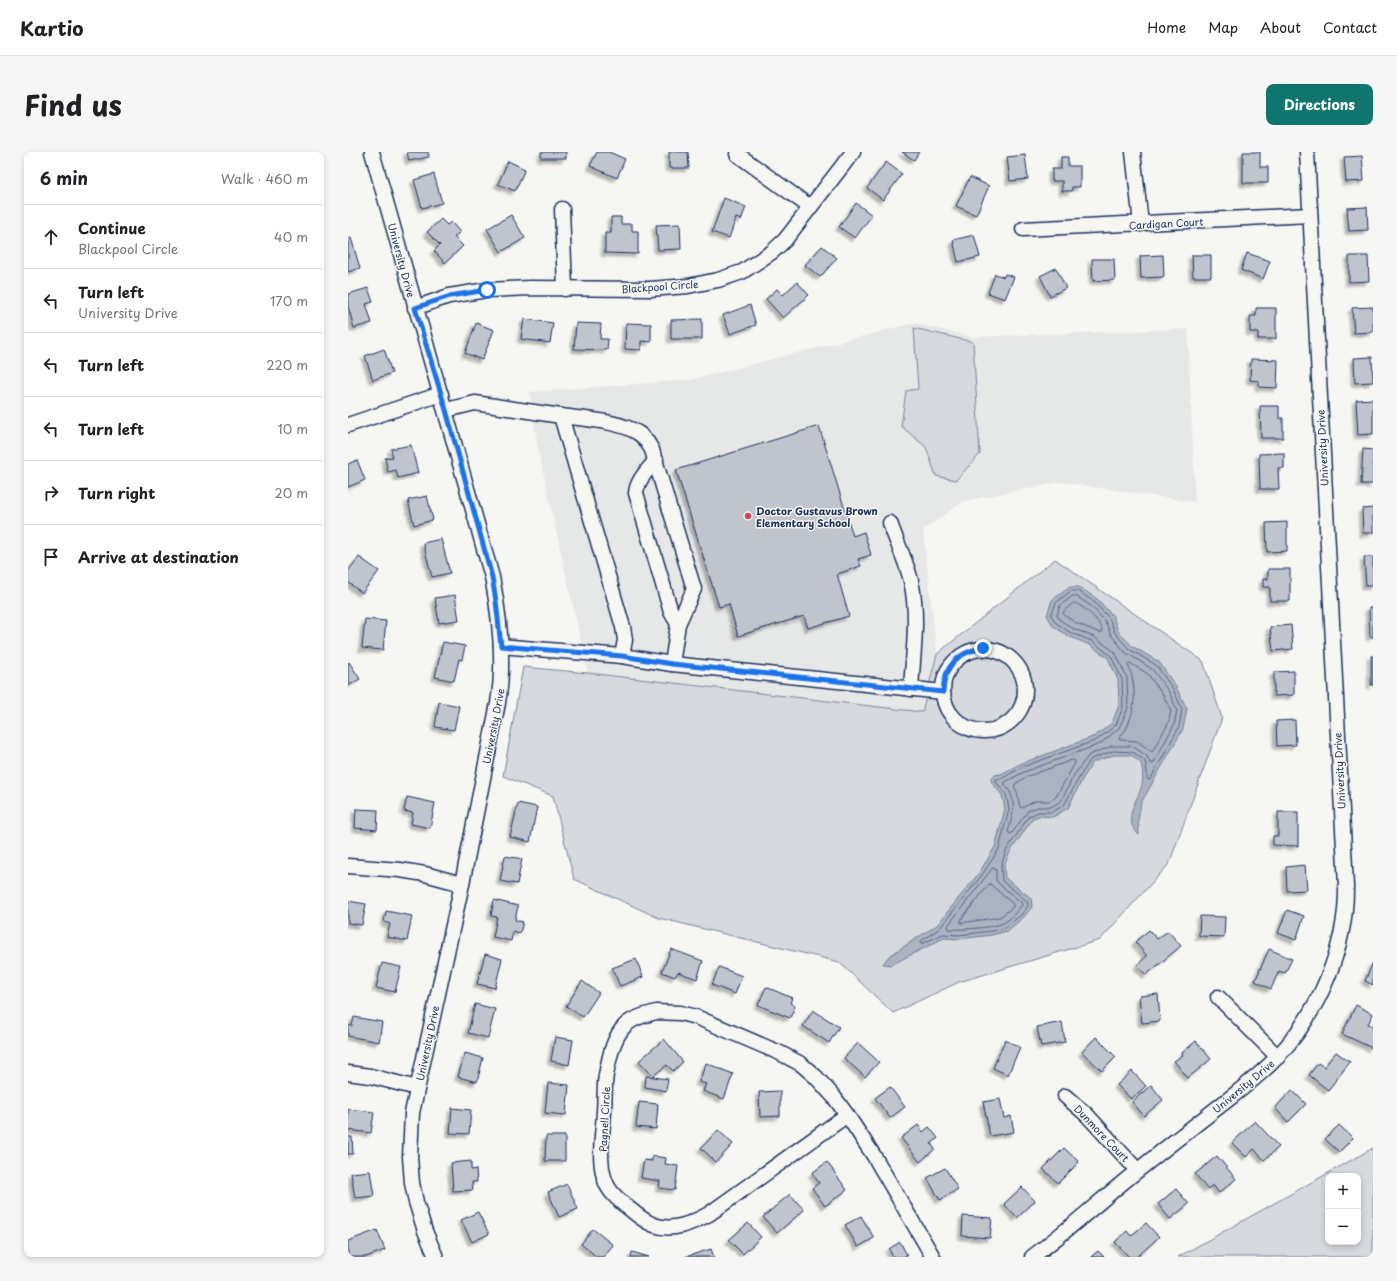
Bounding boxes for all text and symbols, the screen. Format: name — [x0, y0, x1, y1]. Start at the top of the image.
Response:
text: Kartio — [20, 14, 83, 42]
text: Home — [1147, 17, 1186, 38]
text: Map — [1208, 17, 1238, 38]
text: About — [1260, 17, 1301, 38]
text: Contact — [1323, 17, 1377, 38]
text: Find us — [24, 83, 122, 126]
button: Directions — [1266, 84, 1373, 125]
text: 6 min — [40, 165, 88, 191]
text: Walk · 460 m — [221, 169, 308, 188]
street label: Cardigan Court — [1128, 214, 1204, 232]
text: Continue — [78, 216, 146, 239]
street label: University Drive — [385, 221, 419, 299]
icon: ahead — [40, 226, 62, 248]
text: 40 m — [274, 227, 308, 246]
text: Blackpool Circle — [78, 239, 178, 258]
street label: Blackpool Circle — [621, 276, 699, 296]
text: Turn left — [78, 280, 144, 303]
route start — [478, 281, 496, 299]
icon: left — [40, 290, 62, 312]
text: 170 m — [270, 291, 308, 310]
text: University Drive — [78, 303, 178, 322]
text: Turn left — [78, 353, 144, 376]
icon: left — [40, 354, 62, 376]
text: 220 m — [266, 355, 308, 374]
street label: University Drive — [1313, 409, 1331, 487]
text: Turn left — [78, 417, 144, 440]
icon: left — [40, 418, 62, 440]
text: 10 m — [278, 419, 308, 438]
text: Turn right — [78, 481, 155, 504]
icon: right — [40, 482, 62, 504]
text: 20 m — [274, 483, 308, 502]
place label: Doctor Gustavus Brown Elementary School — [756, 503, 878, 530]
marker: Doctor Gustavus Brown Elementary School — [743, 511, 753, 521]
text: Arrive at destination — [78, 545, 239, 568]
icon: arrive — [40, 546, 62, 568]
route end — [974, 639, 992, 657]
street label: University Drive — [478, 687, 508, 765]
street label: University Drive — [1330, 732, 1348, 810]
street label: University Drive — [412, 1004, 442, 1082]
street label: University Drive — [1209, 1056, 1277, 1116]
street label: Pagnell Circle — [595, 1086, 613, 1152]
street label: Dunmore Court — [1071, 1101, 1133, 1165]
map controls — [1325, 1173, 1361, 1245]
button: + — [1325, 1173, 1361, 1209]
button: − — [1325, 1209, 1361, 1245]

